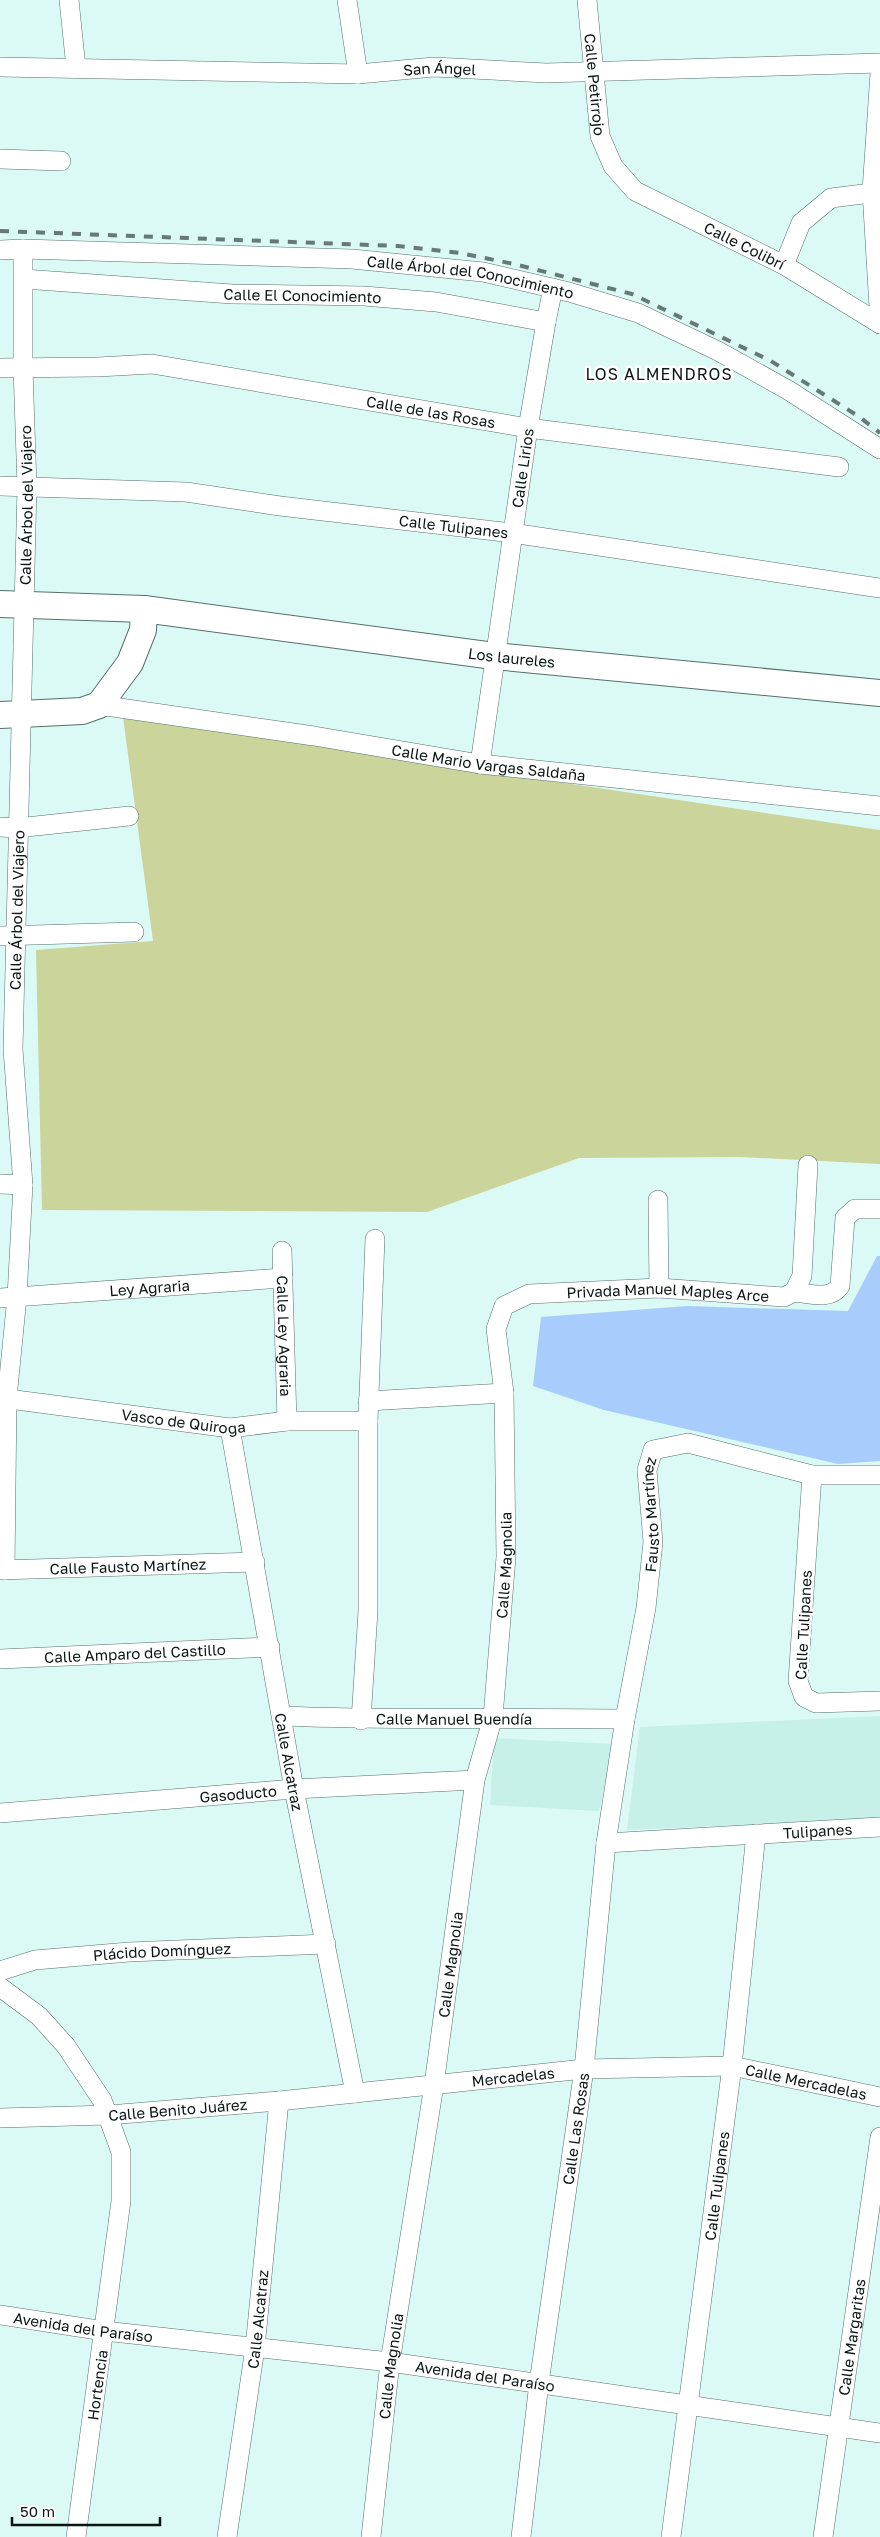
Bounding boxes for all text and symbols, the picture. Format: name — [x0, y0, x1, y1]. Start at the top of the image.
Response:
street label: Calle Petirrojo — [581, 33, 609, 137]
street label: San Ángel — [402, 58, 477, 79]
street label: Calle Colibrí — [701, 218, 789, 273]
street label: Calle Árbol del Conocimiento — [366, 252, 576, 302]
street label: Calle El Conocimiento — [223, 284, 382, 306]
district label: LOS ALMENDROS — [585, 364, 733, 384]
street label: Calle de las Rosas — [365, 392, 497, 431]
street label: Calle Árbol del Viajero — [16, 425, 36, 585]
street label: Calle Lirios — [508, 427, 537, 509]
street label: Calle Tulipanes — [398, 511, 509, 542]
street label: Los laureles — [467, 644, 556, 671]
street label: Calle Mario Vargas Saldaña — [390, 740, 587, 784]
street label: Calle Árbol del Viajero — [5, 830, 27, 990]
street label: Calle Ley Agraria — [274, 1275, 295, 1397]
street label: Ley Agraria — [109, 1276, 191, 1299]
street label: Privada Manuel Maples Arce — [566, 1279, 770, 1305]
street label: Vasco de Quiroga — [120, 1405, 246, 1437]
street label: Fausto Martínez — [638, 1454, 662, 1573]
street label: Calle Magnolia — [492, 1512, 515, 1619]
street label: Calle Fausto Martínez — [49, 1555, 207, 1577]
street label: Calle Tulipanes — [791, 1570, 815, 1680]
street label: Calle Amparo del Castillo — [44, 1640, 226, 1666]
street label: Calle Manuel Buendía — [376, 1709, 532, 1728]
street label: Calle Alcatraz — [272, 1711, 307, 1813]
street label: Gasoducto — [199, 1781, 278, 1806]
street label: Tulipanes — [782, 1820, 853, 1842]
street label: Calle Magnolia — [434, 1910, 466, 2019]
street label: Plácido Domínguez — [92, 1939, 232, 1964]
street label: Calle Mercadelas — [744, 2060, 869, 2103]
street label: Mercadelas — [471, 2063, 555, 2090]
street label: Calle Las Rosas — [559, 2071, 592, 2186]
street label: Calle Benito Juárez — [108, 2095, 248, 2124]
street label: Calle Tulipanes — [700, 2130, 732, 2242]
street label: Calle Alcatraz — [243, 2269, 272, 2370]
street label: Calle Margaritas — [834, 2277, 869, 2397]
street label: Avenida del Paraíso — [12, 2308, 154, 2345]
street label: Calle Magnolia — [375, 2312, 407, 2420]
street label: Hortencia — [83, 2349, 111, 2421]
street label: Avenida del Paraíso — [414, 2357, 556, 2395]
scale bar — [12, 2494, 160, 2526]
text: 50 m — [20, 2502, 55, 2520]

